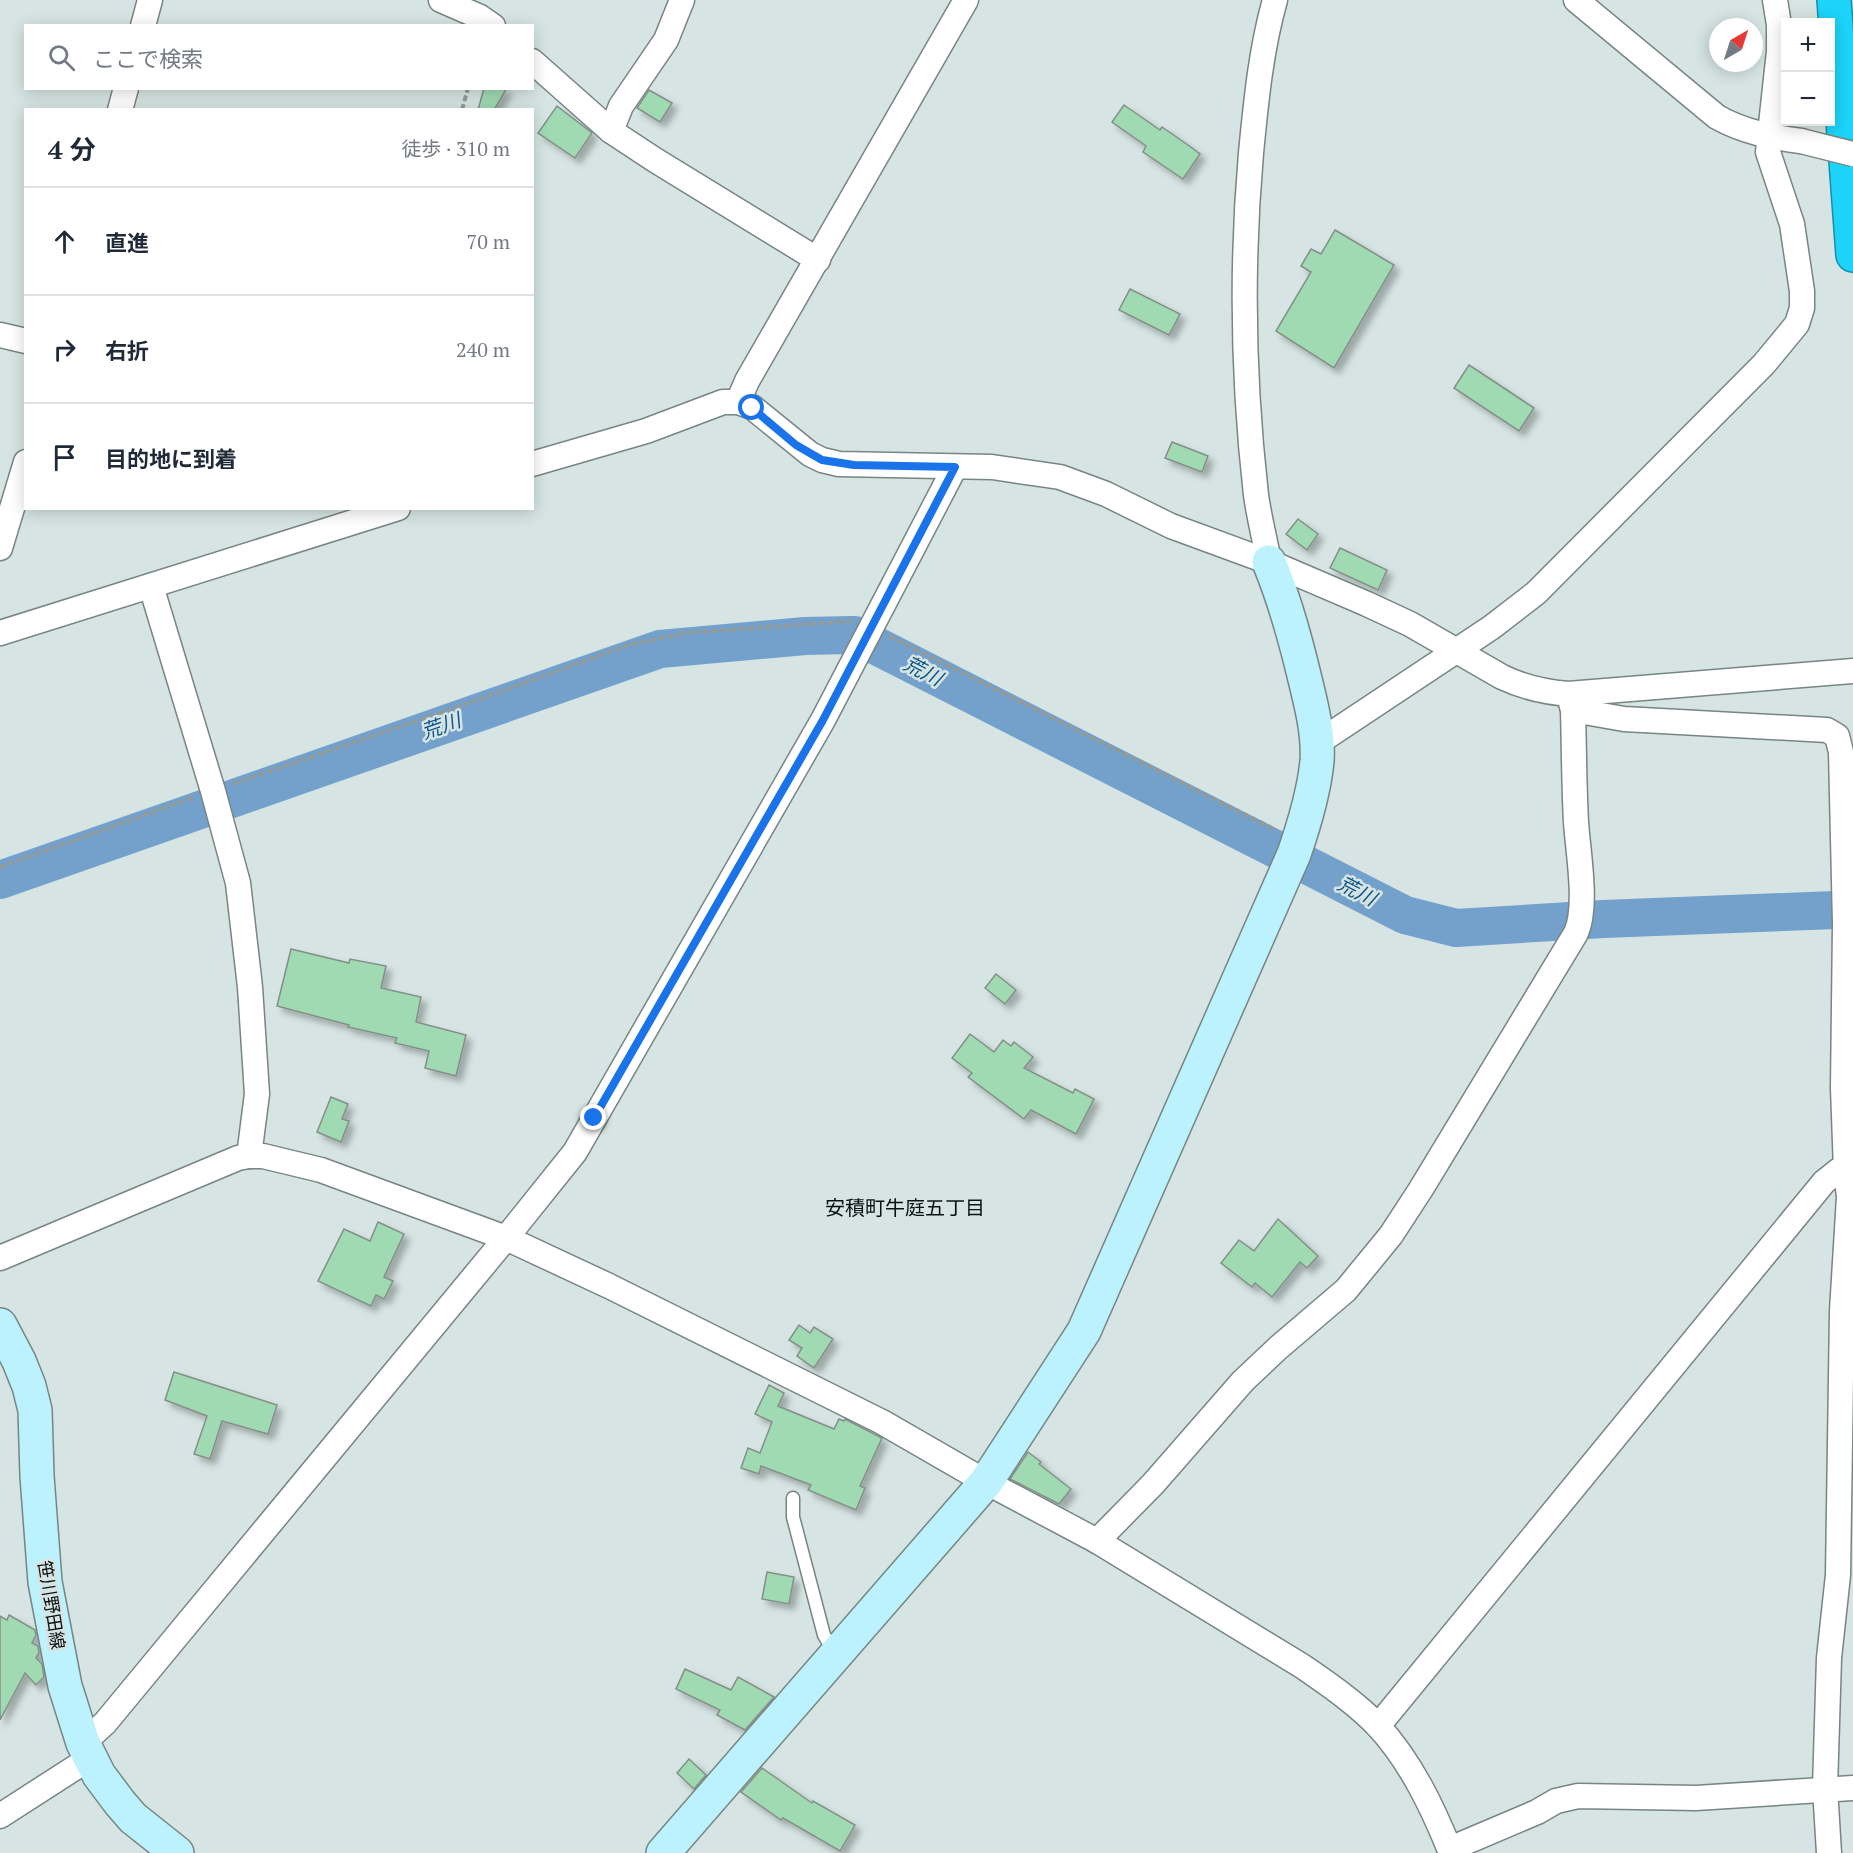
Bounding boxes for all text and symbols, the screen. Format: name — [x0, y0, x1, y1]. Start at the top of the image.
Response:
north arrow — [1709, 18, 1763, 72]
map controls — [1781, 18, 1835, 126]
button: + — [1781, 18, 1835, 72]
search box — [24, 24, 534, 90]
icon: search — [45, 41, 78, 74]
text: ここで検索 — [93, 44, 203, 73]
button: − — [1781, 72, 1835, 126]
text: 4 分 — [48, 132, 96, 166]
text: 徒歩 · 310 m — [401, 135, 510, 162]
icon: ahead — [48, 225, 81, 258]
text: 直進 — [105, 228, 149, 257]
text: 70 m — [467, 228, 510, 255]
icon: right — [48, 333, 81, 366]
text: 右折 — [105, 336, 149, 365]
text: 240 m — [456, 336, 510, 363]
route start — [738, 394, 764, 420]
icon: arrive — [48, 441, 81, 474]
text: 目的地に到着 — [105, 444, 237, 473]
water label: 荒川 — [899, 649, 949, 693]
water label: 荒川 — [418, 706, 466, 745]
water label: 荒川 — [1333, 869, 1383, 913]
route end — [580, 1104, 606, 1130]
district label: 安積町牛庭五丁目 — [825, 1194, 985, 1221]
street label: 笹川野田線 — [33, 1559, 71, 1651]

